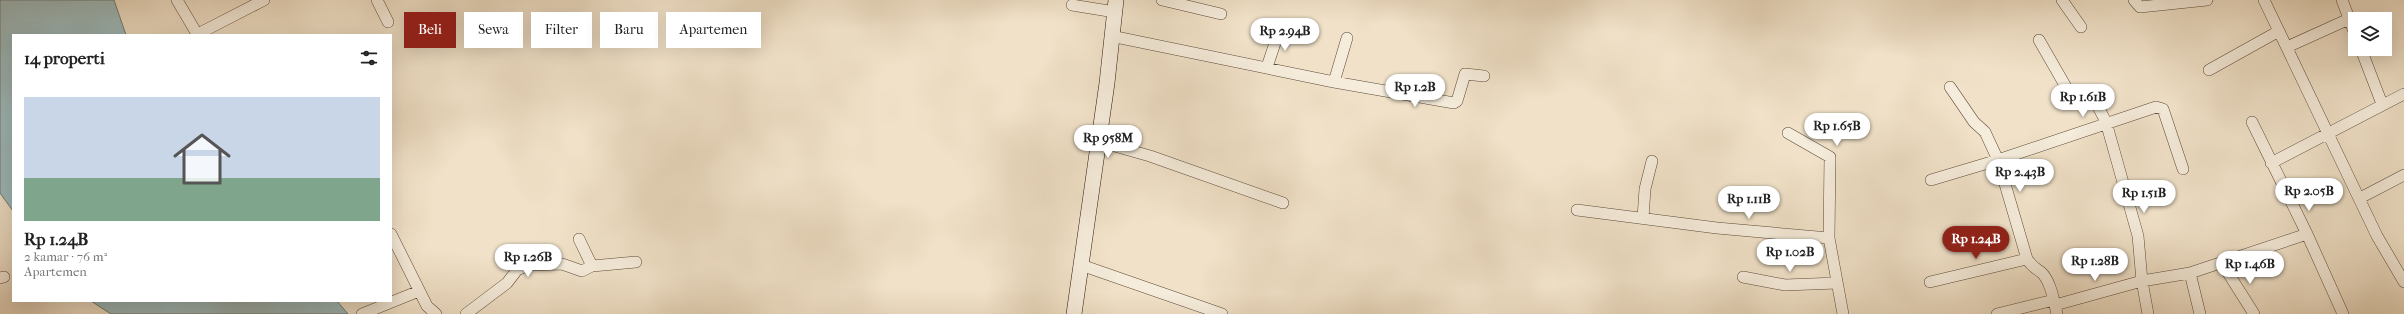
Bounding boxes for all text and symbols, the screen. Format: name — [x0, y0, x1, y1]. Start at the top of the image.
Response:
chip: Beli — [404, 12, 456, 48]
chip: Sewa — [464, 12, 523, 48]
chip: Filter — [531, 12, 592, 48]
chip: Baru — [600, 12, 658, 48]
chip: Apartemen — [666, 12, 761, 48]
map controls — [2348, 12, 2392, 56]
button: layers — [2348, 12, 2392, 56]
pin: Rp 2.94B — [1244, 18, 1326, 52]
text: Rp 2.94B — [1259, 23, 1311, 38]
icon: filters — [358, 47, 380, 69]
text: 14 properti — [24, 48, 105, 68]
pin: Rp 1.2B — [1378, 74, 1452, 108]
text: Rp 1.2B — [1394, 79, 1436, 94]
pin: Rp 1.61B — [2042, 84, 2124, 118]
text: Rp 1.61B — [2060, 89, 2106, 104]
pin: Rp 1.65B — [1796, 113, 1878, 147]
text: Rp 1.65B — [1813, 118, 1861, 133]
icon: home — [166, 123, 238, 195]
pin: Rp 958M — [1071, 125, 1145, 159]
text: Rp 958M — [1083, 130, 1133, 145]
pin: Rp 2.43B — [1979, 159, 2061, 193]
text: Rp 2.43B — [1995, 164, 2045, 179]
pin: Rp 2.05B — [2268, 178, 2350, 212]
pin: Rp 1.51B — [2103, 180, 2185, 214]
text: Rp 2.05B — [2284, 183, 2334, 198]
text: Rp 1.51B — [2122, 185, 2166, 200]
pin: Rp 1.11B — [1708, 186, 1790, 220]
text: Rp 1.11B — [1727, 191, 1771, 206]
pin: Rp 1.24B — [1935, 226, 2017, 260]
text: Rp 1.24B — [24, 229, 88, 249]
text: Rp 1.24B — [1951, 231, 2001, 246]
pin: Rp 1.02B — [1749, 239, 1831, 273]
pin: Rp 1.26B — [487, 244, 569, 278]
text: Rp 1.02B — [1766, 244, 1814, 259]
pin: Rp 1.28B — [2054, 248, 2136, 282]
text: 2 kamar · 76 m² — [24, 249, 107, 264]
text: Rp 1.26B — [504, 249, 552, 264]
pin: Rp 1.46B — [2209, 251, 2291, 285]
text: Rp 1.28B — [2071, 253, 2119, 268]
text: Rp 1.46B — [2225, 256, 2275, 271]
text: Apartemen — [24, 264, 87, 279]

